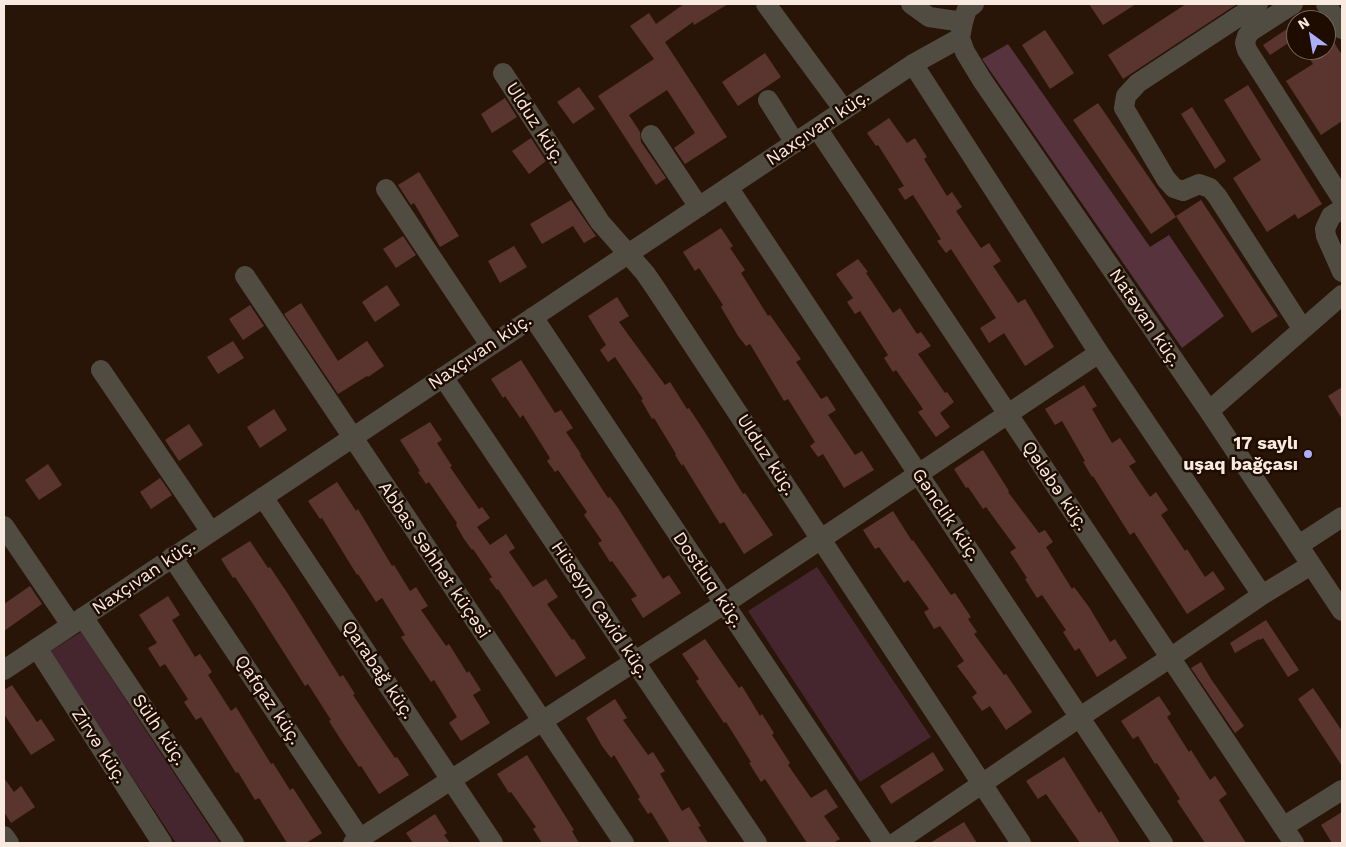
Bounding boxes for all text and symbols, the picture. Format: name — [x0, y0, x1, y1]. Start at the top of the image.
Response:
north arrow — [1286, 10, 1336, 60]
text: N — [1295, 14, 1312, 33]
street label: Ulduz küç. — [501, 78, 569, 168]
street label: Naxçıvan küç. — [762, 85, 874, 171]
street label: Natəvan küç. — [1104, 265, 1186, 371]
street label: Naxçıvan küç. — [424, 309, 536, 395]
street label: Ulduz küç. — [732, 410, 800, 500]
place label: 17 saylı uşaq bağçası — [1183, 433, 1298, 476]
street label: Qələbə küç. — [1017, 437, 1093, 535]
marker: 17 saylı uşaq bağçası — [1302, 448, 1314, 460]
street label: Gənclik küç. — [907, 464, 985, 566]
street label: Abbas Səhhət küçəsi — [374, 478, 494, 642]
street label: Dostluq küç. — [668, 528, 748, 632]
street label: Naxçıvan küç. — [88, 534, 200, 620]
street label: Hüseyn Cavid küç. — [546, 538, 654, 682]
street label: Qarabağ küç. — [337, 617, 419, 723]
street label: Qafqaz küç. — [230, 651, 306, 749]
street label: Sülh küç. — [127, 690, 191, 770]
street label: Zirvə küç. — [67, 704, 131, 788]

